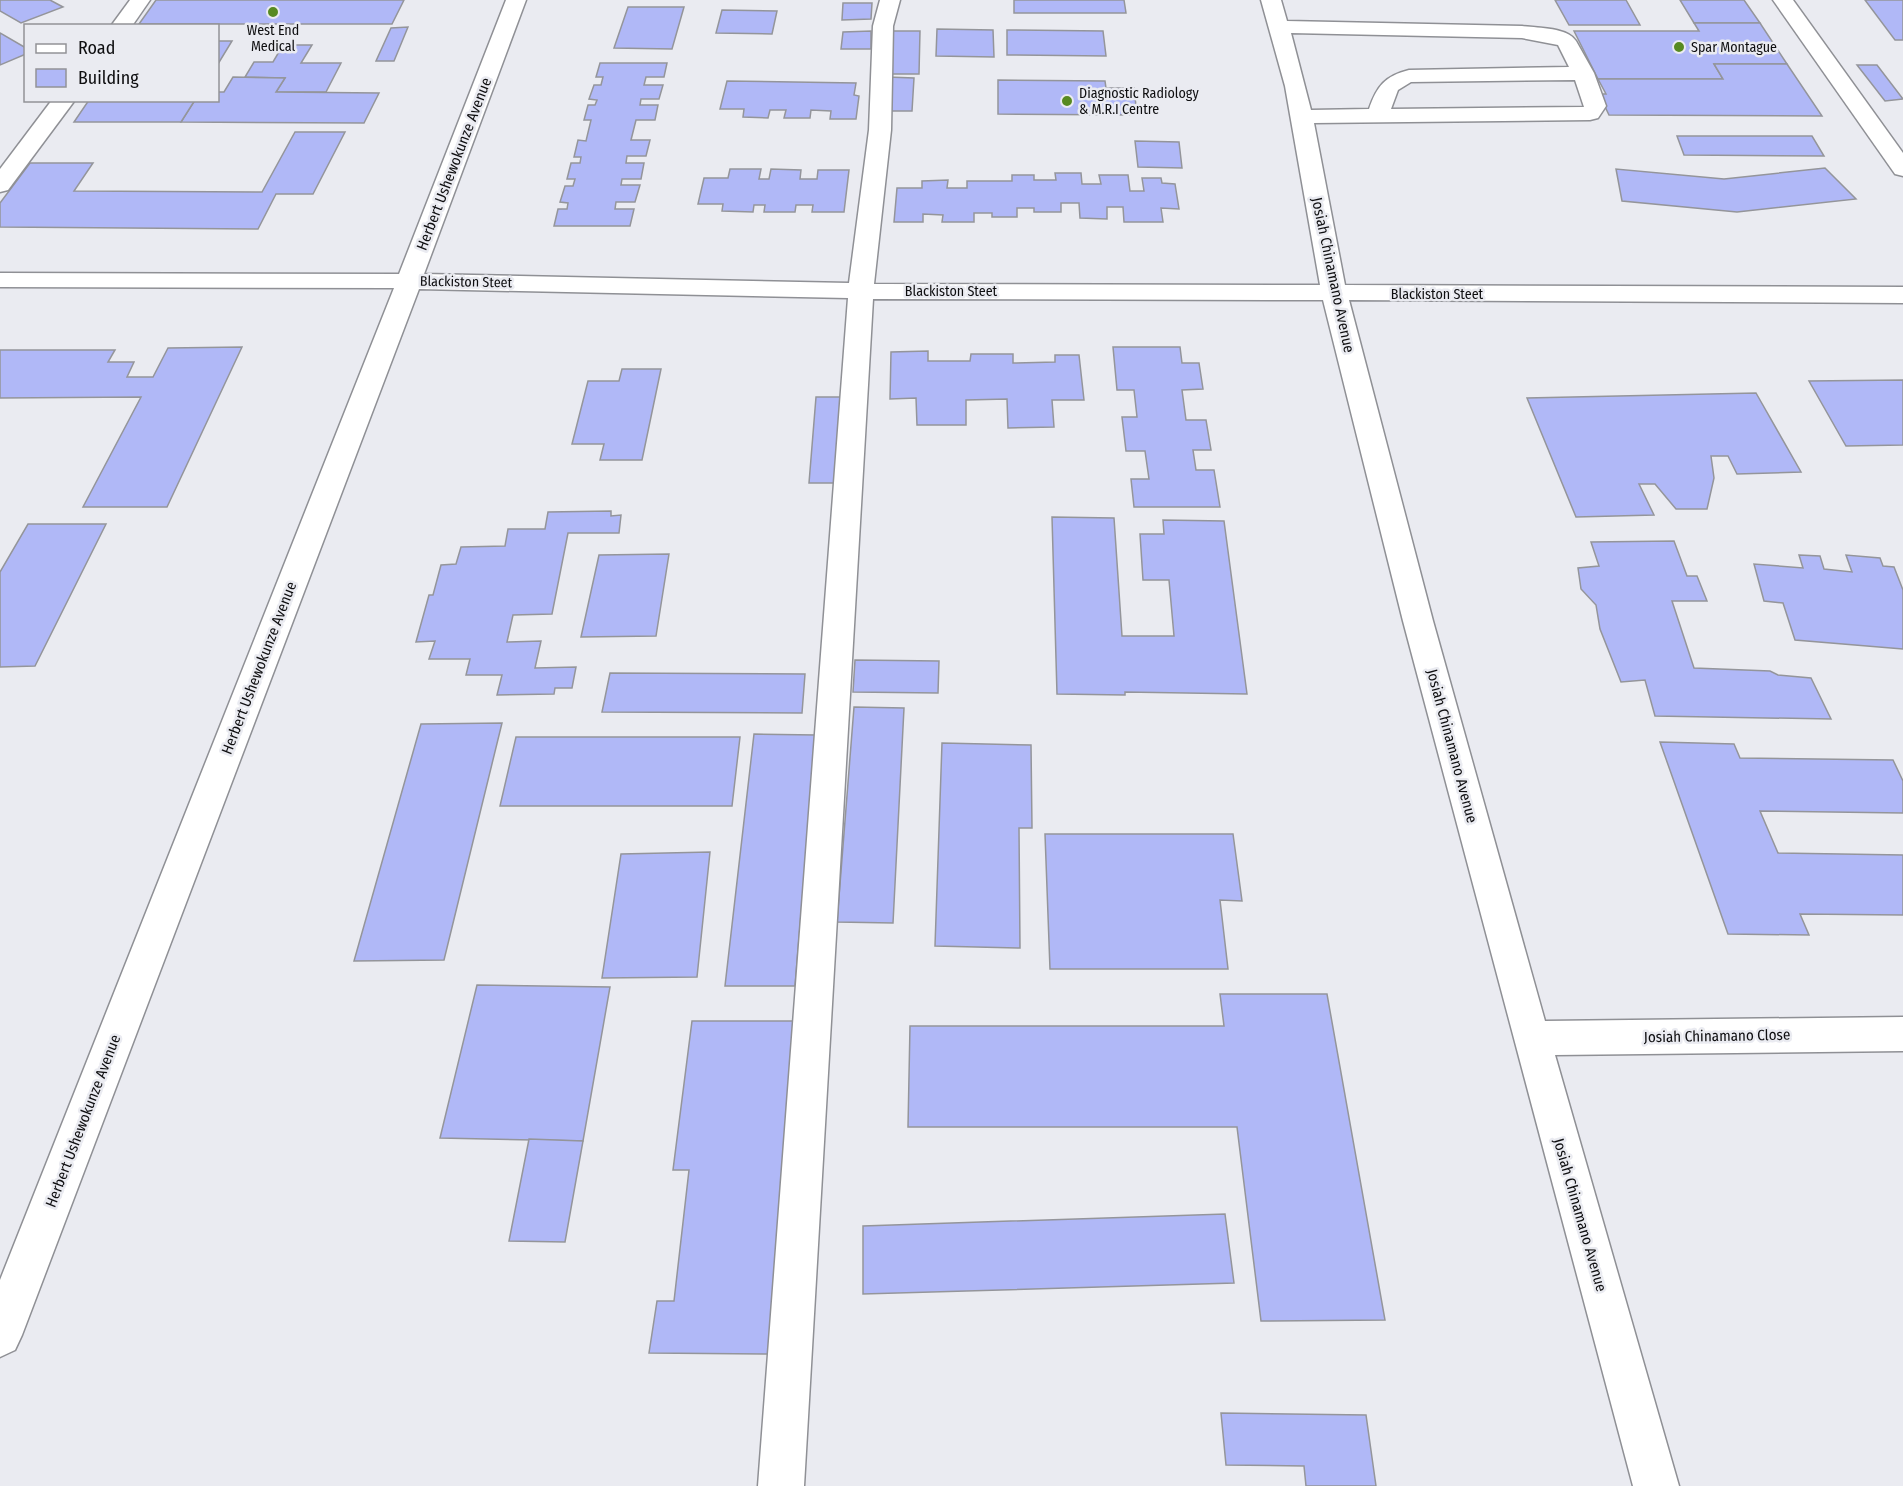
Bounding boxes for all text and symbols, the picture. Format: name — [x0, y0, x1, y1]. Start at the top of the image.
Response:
marker: West End Medical — [266, 5, 280, 19]
place label: West End Medical — [247, 22, 299, 55]
legend — [24, 24, 219, 102]
text: Road — [78, 37, 115, 59]
place label: Spar Montague — [1691, 39, 1777, 56]
marker: Spar Montague — [1672, 40, 1686, 54]
text: Building — [78, 67, 139, 89]
street label: Herbert Ushewokunze Avenue — [413, 75, 495, 253]
place label: Diagnostic Radiology & M.R.I Centre — [1079, 85, 1199, 118]
marker: Diagnostic Radiology & M.R.I Centre — [1060, 94, 1074, 108]
street label: Josiah Chinamano Avenue — [1308, 196, 1358, 354]
street label: Blackiston Steet — [420, 273, 513, 291]
street label: Blackiston Steet — [905, 283, 998, 300]
street label: Blackiston Steet — [1391, 286, 1484, 303]
street label: Herbert Ushewokunze Avenue — [218, 579, 300, 757]
street label: Josiah Chinamano Avenue — [1423, 667, 1481, 825]
street label: Josiah Chinamano Close — [1644, 1026, 1790, 1046]
street label: Herbert Ushewokunze Avenue — [42, 1032, 124, 1210]
street label: Josiah Chinamano Avenue — [1549, 1136, 1611, 1294]

